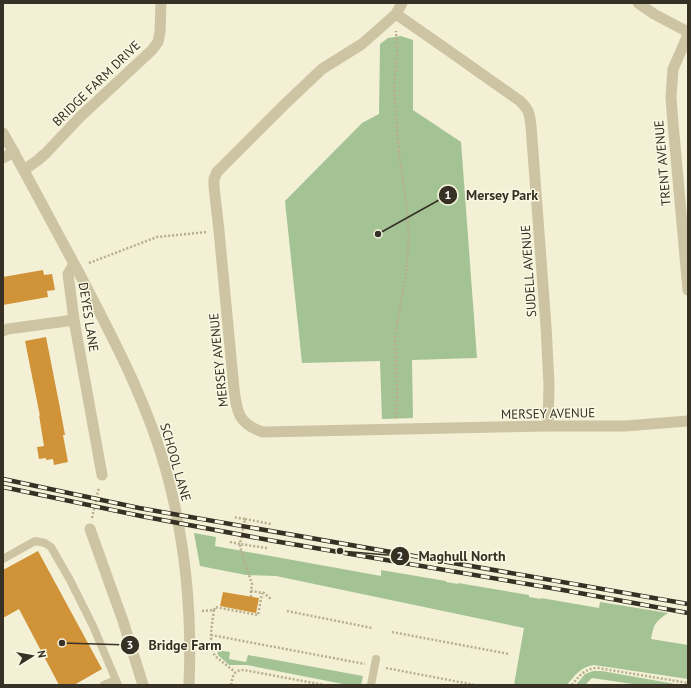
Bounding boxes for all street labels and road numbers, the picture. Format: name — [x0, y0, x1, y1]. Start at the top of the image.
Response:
street label: BRIDGE FARM DRIVE — [49, 37, 144, 130]
street label: TRENT AVENUE — [650, 119, 675, 207]
street label: SUDELL AVENUE — [517, 224, 540, 318]
street label: DEYES LANE — [75, 281, 102, 353]
street label: MERSEY AVENUE — [205, 312, 232, 408]
street label: MERSEY AVENUE — [501, 404, 595, 423]
street label: SCHOOL LANE — [156, 421, 195, 503]

